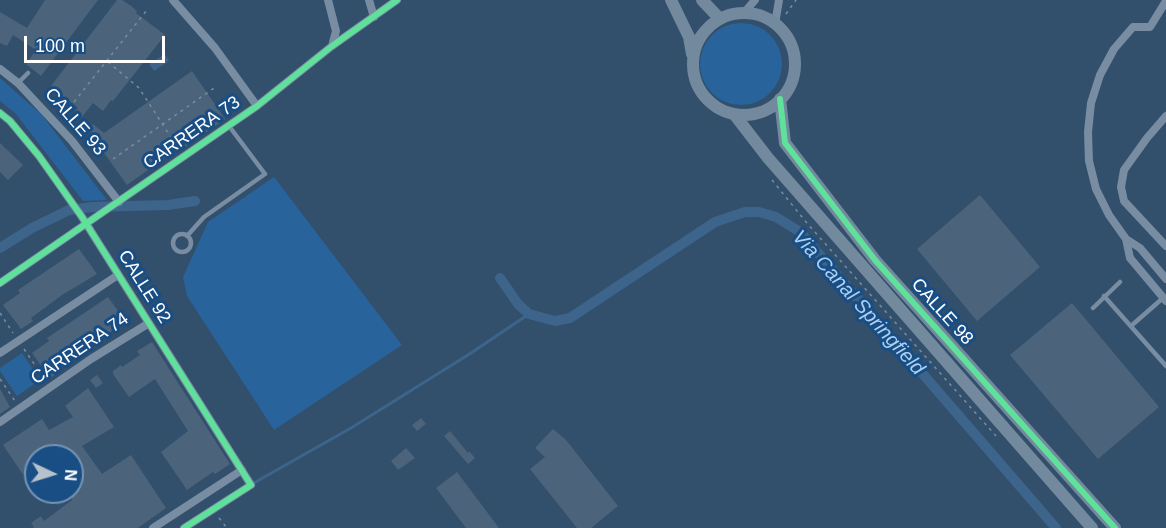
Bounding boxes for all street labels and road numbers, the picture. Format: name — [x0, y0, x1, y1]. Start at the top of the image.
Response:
street label: CALLE 93 — [40, 84, 110, 160]
street label: CARRERA 73 — [140, 92, 244, 174]
street label: CALLE 92 — [113, 246, 175, 328]
street label: CALLE 98 — [907, 274, 977, 350]
street label: CARRERA 74 — [27, 308, 133, 390]

